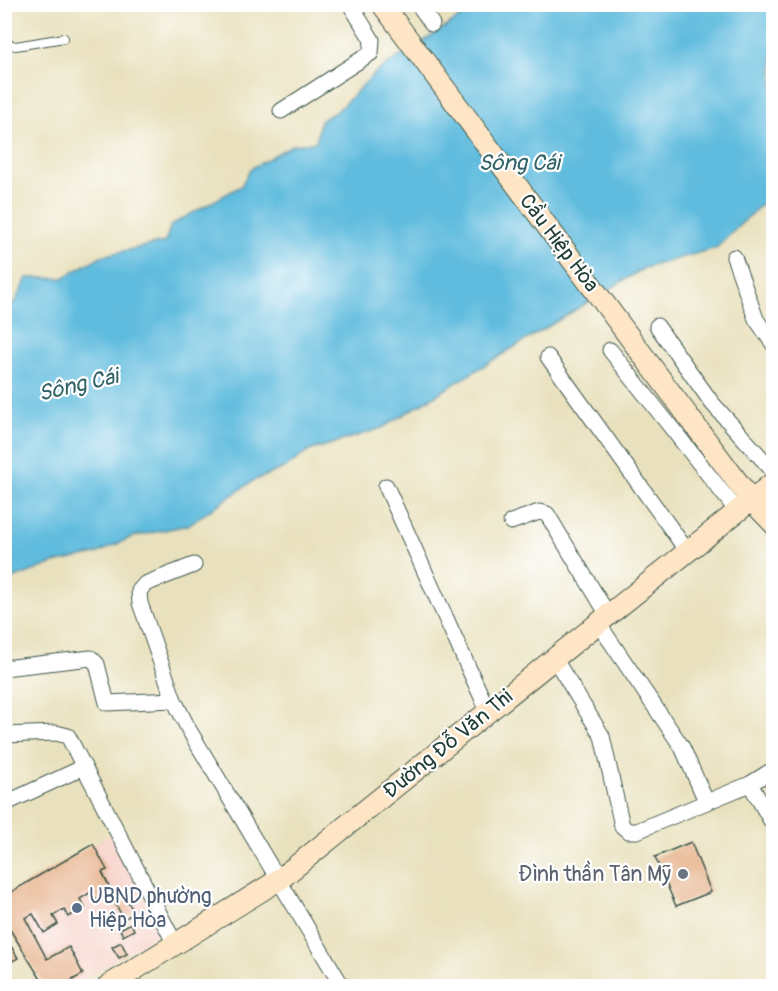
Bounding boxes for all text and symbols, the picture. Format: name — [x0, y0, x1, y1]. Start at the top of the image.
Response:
water label: Sông Cái — [479, 149, 563, 177]
street label: Cầu Hiệp Hòa — [513, 188, 606, 298]
water label: Sông Cái — [35, 362, 124, 408]
street label: Đường Đỗ Văn Thi — [378, 683, 519, 805]
place label: Đình thần Tân Mỹ — [518, 860, 671, 888]
marker: Đình thần Tân Mỹ — [676, 867, 690, 881]
place label: UBND phường Hiệp Hòa — [89, 883, 212, 934]
marker: UBND phường Hiệp Hòa — [70, 901, 84, 915]

